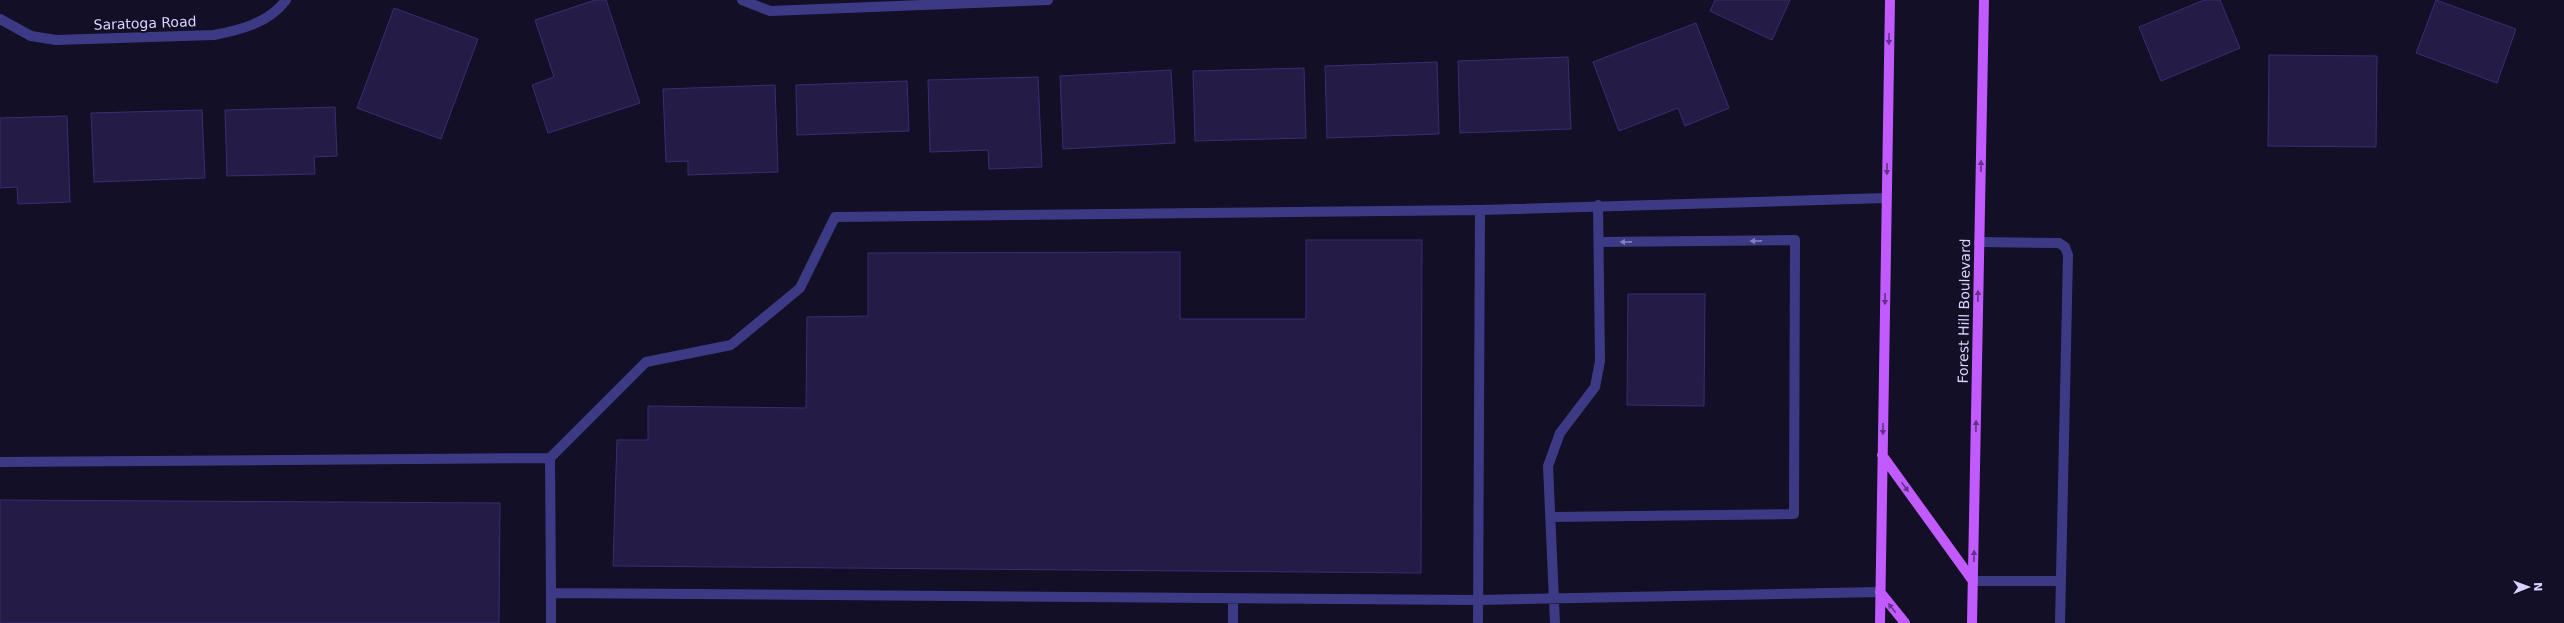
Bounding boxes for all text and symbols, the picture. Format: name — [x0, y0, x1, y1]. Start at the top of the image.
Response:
street label: Saratoga Road — [93, 13, 197, 33]
one-way arrow — [1886, 33, 1892, 46]
one-way arrow — [1978, 159, 1984, 172]
one-way arrow — [1884, 163, 1890, 176]
one-way arrow — [1749, 238, 1762, 244]
street label: Forest Hill Boulevard — [1955, 238, 1973, 384]
one-way arrow — [1619, 239, 1632, 245]
one-way arrow — [1975, 289, 1981, 302]
one-way arrow — [1882, 293, 1888, 306]
one-way arrow — [1973, 419, 1979, 432]
one-way arrow — [1880, 423, 1886, 436]
one-way arrow — [1901, 482, 1909, 492]
one-way arrow — [1970, 550, 1977, 562]
north arrow — [2508, 567, 2548, 607]
text: N — [2531, 582, 2544, 592]
one-way arrow — [1888, 602, 1897, 613]

